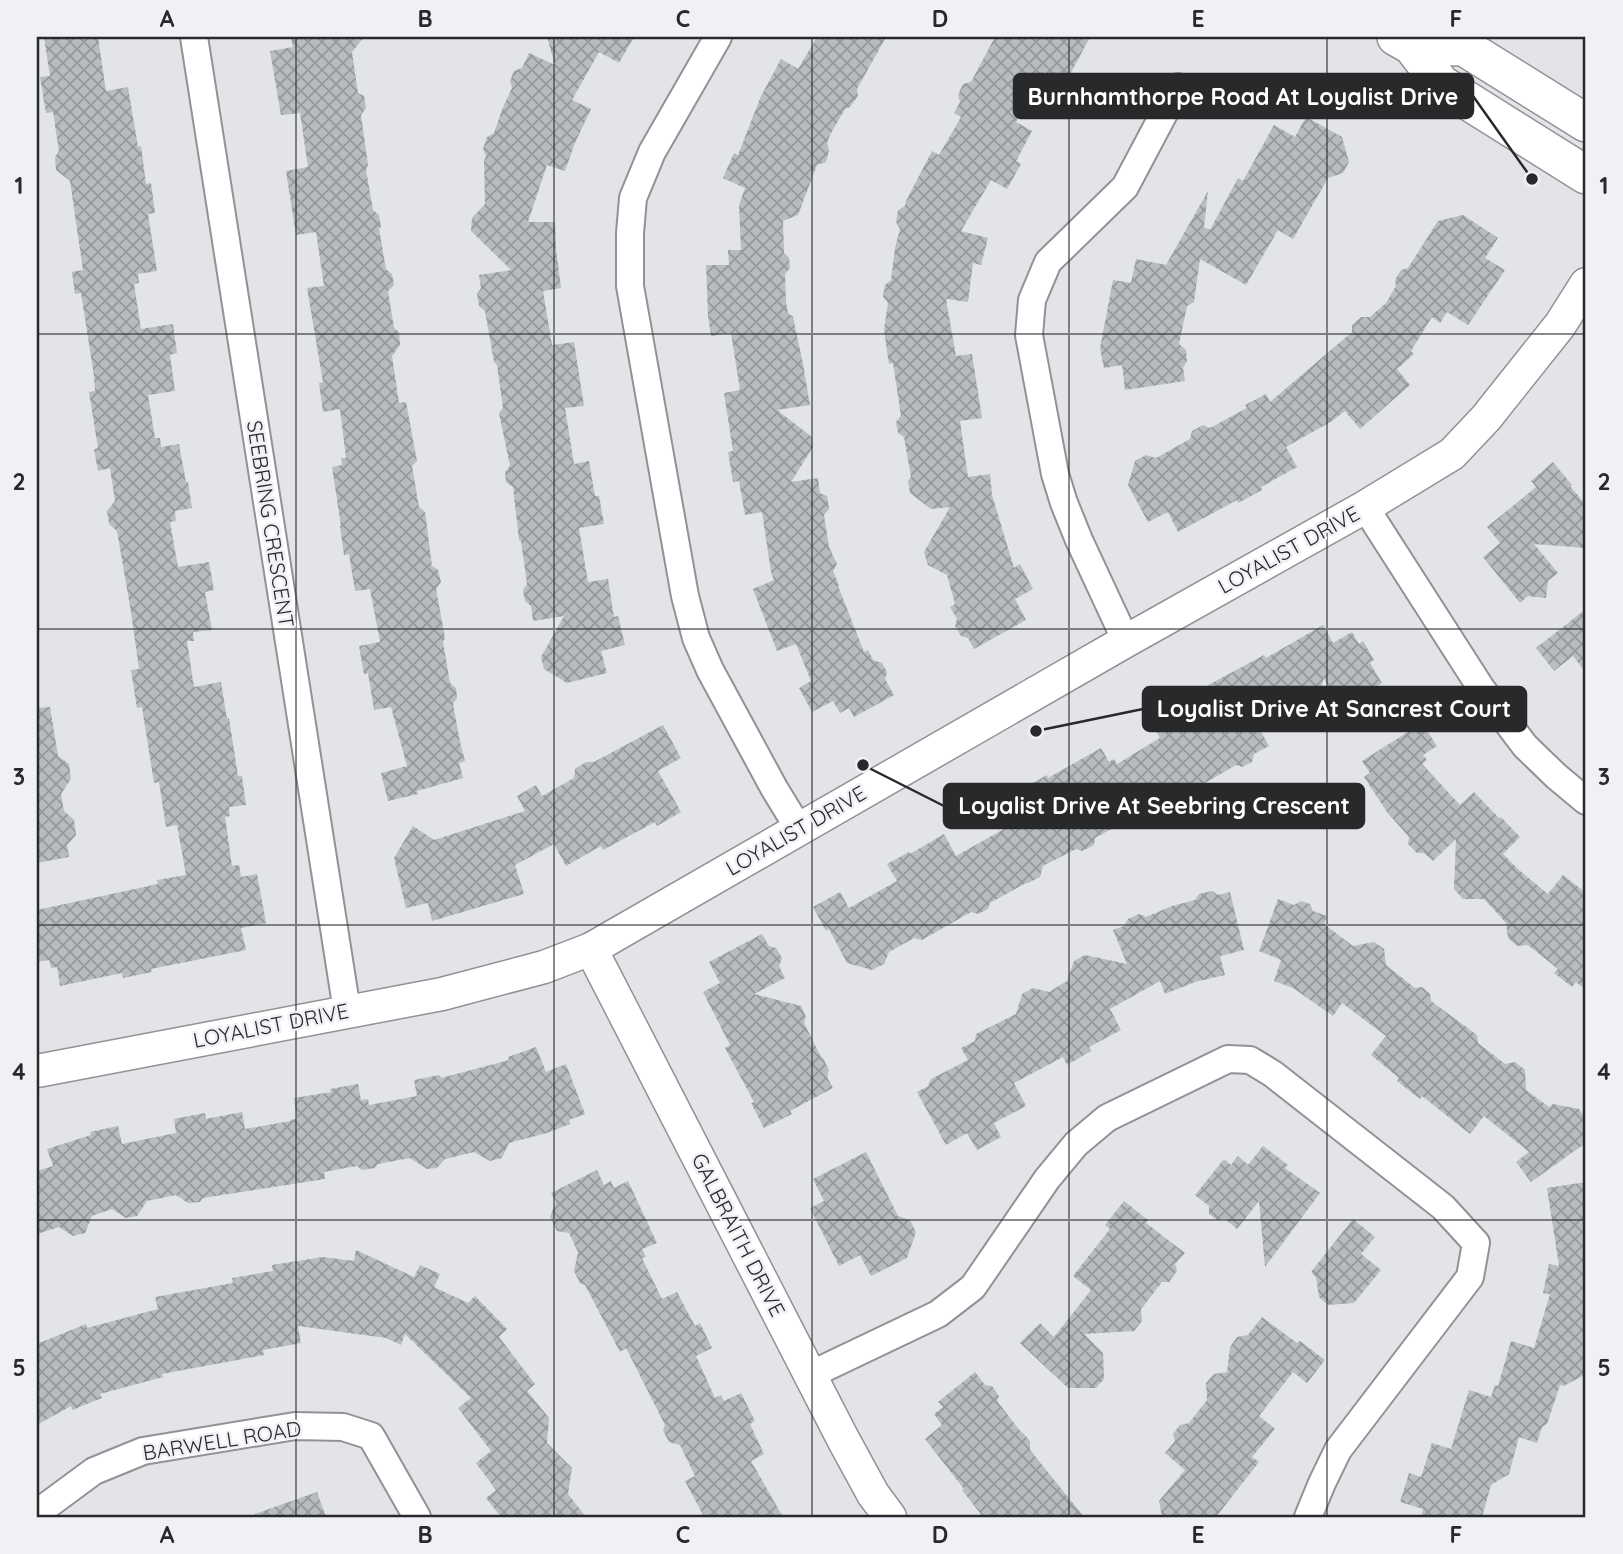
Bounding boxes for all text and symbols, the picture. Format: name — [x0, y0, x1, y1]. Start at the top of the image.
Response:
text: A — [160, 4, 175, 33]
text: B — [417, 4, 433, 33]
text: C — [676, 4, 690, 33]
text: D — [932, 4, 948, 33]
text: E — [1191, 4, 1205, 33]
text: F — [1450, 4, 1462, 33]
callout: Burnhamthorpe Road At Loyalist Drive — [1014, 74, 1473, 118]
text: Burnhamthorpe Road At Loyalist Drive — [1028, 82, 1458, 111]
text: 1 — [15, 171, 23, 200]
text: 1 — [1600, 171, 1608, 200]
street label: SEEBRING CRESCENT — [242, 418, 300, 629]
text: 2 — [12, 467, 26, 496]
text: 2 — [1597, 467, 1611, 496]
street label: LOYALIST DRIVE — [1213, 499, 1364, 599]
callout: Loyalist Drive At Sancrest Court — [1143, 687, 1526, 731]
text: Loyalist Drive At Sancrest Court — [1157, 694, 1511, 723]
text: 3 — [13, 762, 25, 791]
text: 3 — [1598, 762, 1610, 791]
street label: LOYALIST DRIVE — [721, 779, 870, 881]
callout: Loyalist Drive At Seebring Crescent — [944, 784, 1364, 828]
text: Loyalist Drive At Seebring Crescent — [958, 791, 1350, 820]
street label: LOYALIST DRIVE — [191, 997, 351, 1053]
text: 4 — [12, 1057, 26, 1086]
text: 4 — [1597, 1057, 1611, 1086]
street label: GALBRAITH DRIVE — [686, 1149, 791, 1321]
text: 5 — [12, 1353, 26, 1382]
text: 5 — [1597, 1353, 1611, 1382]
street label: BARWELL ROAD — [141, 1415, 303, 1465]
text: A — [160, 1520, 175, 1549]
text: B — [417, 1520, 433, 1549]
text: C — [676, 1520, 690, 1549]
text: D — [932, 1520, 948, 1549]
text: E — [1191, 1520, 1205, 1549]
text: F — [1450, 1520, 1462, 1549]

